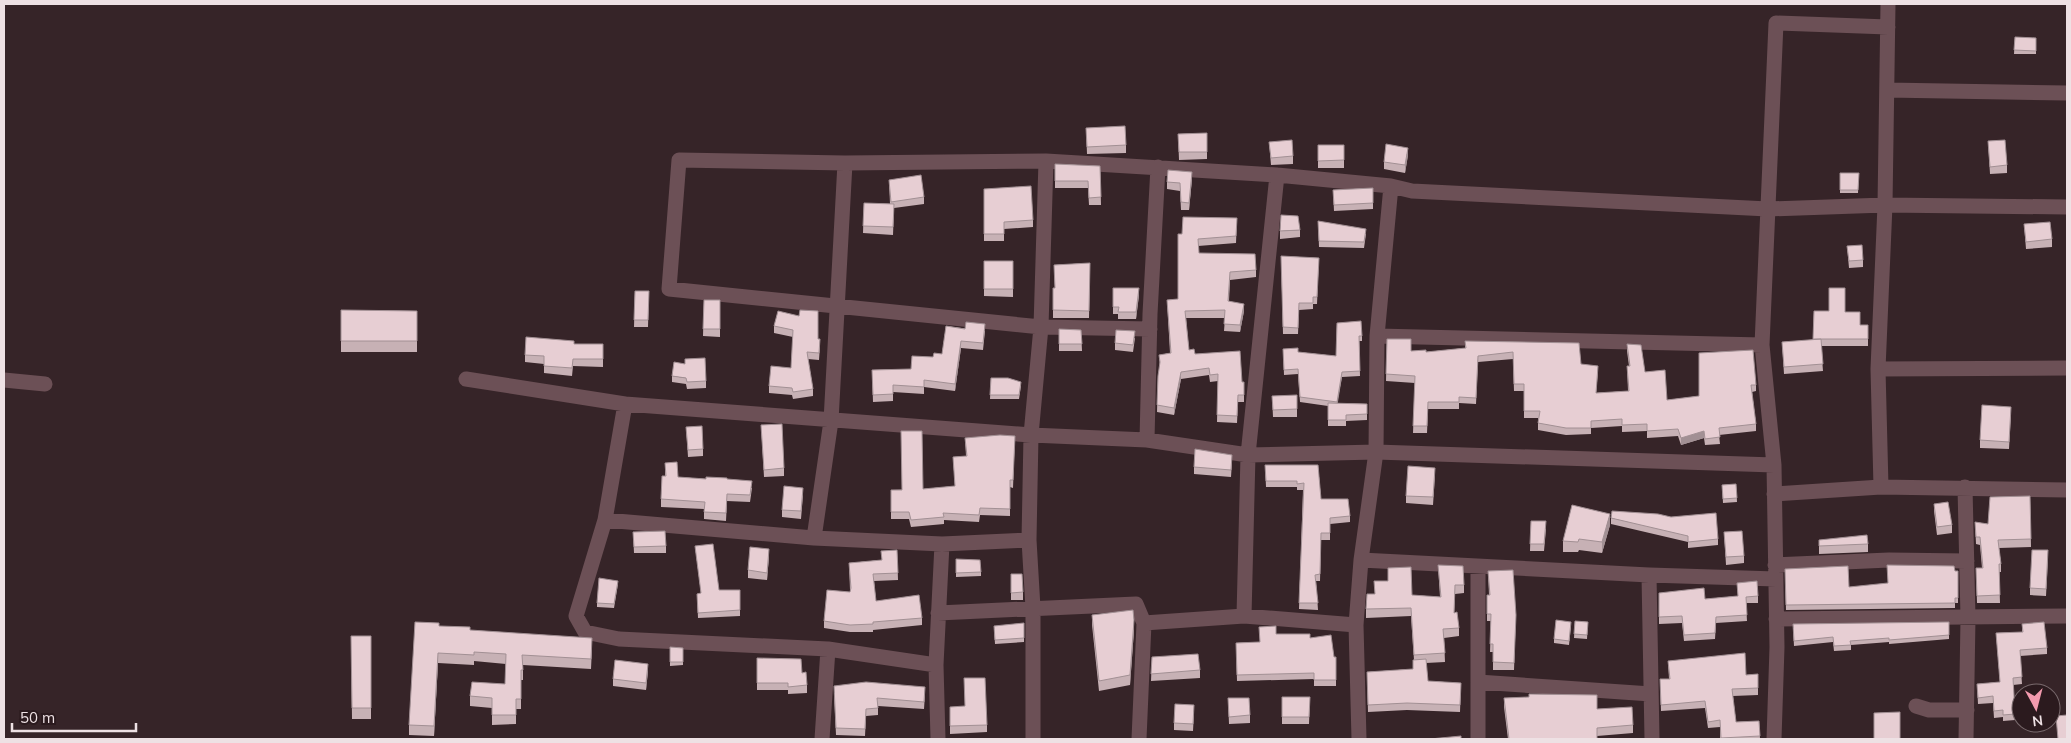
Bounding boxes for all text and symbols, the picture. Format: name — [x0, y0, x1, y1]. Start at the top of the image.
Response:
north arrow — [2011, 683, 2061, 733]
scale bar — [12, 700, 136, 732]
text: 50 m — [20, 708, 55, 727]
text: N — [2031, 711, 2044, 730]

